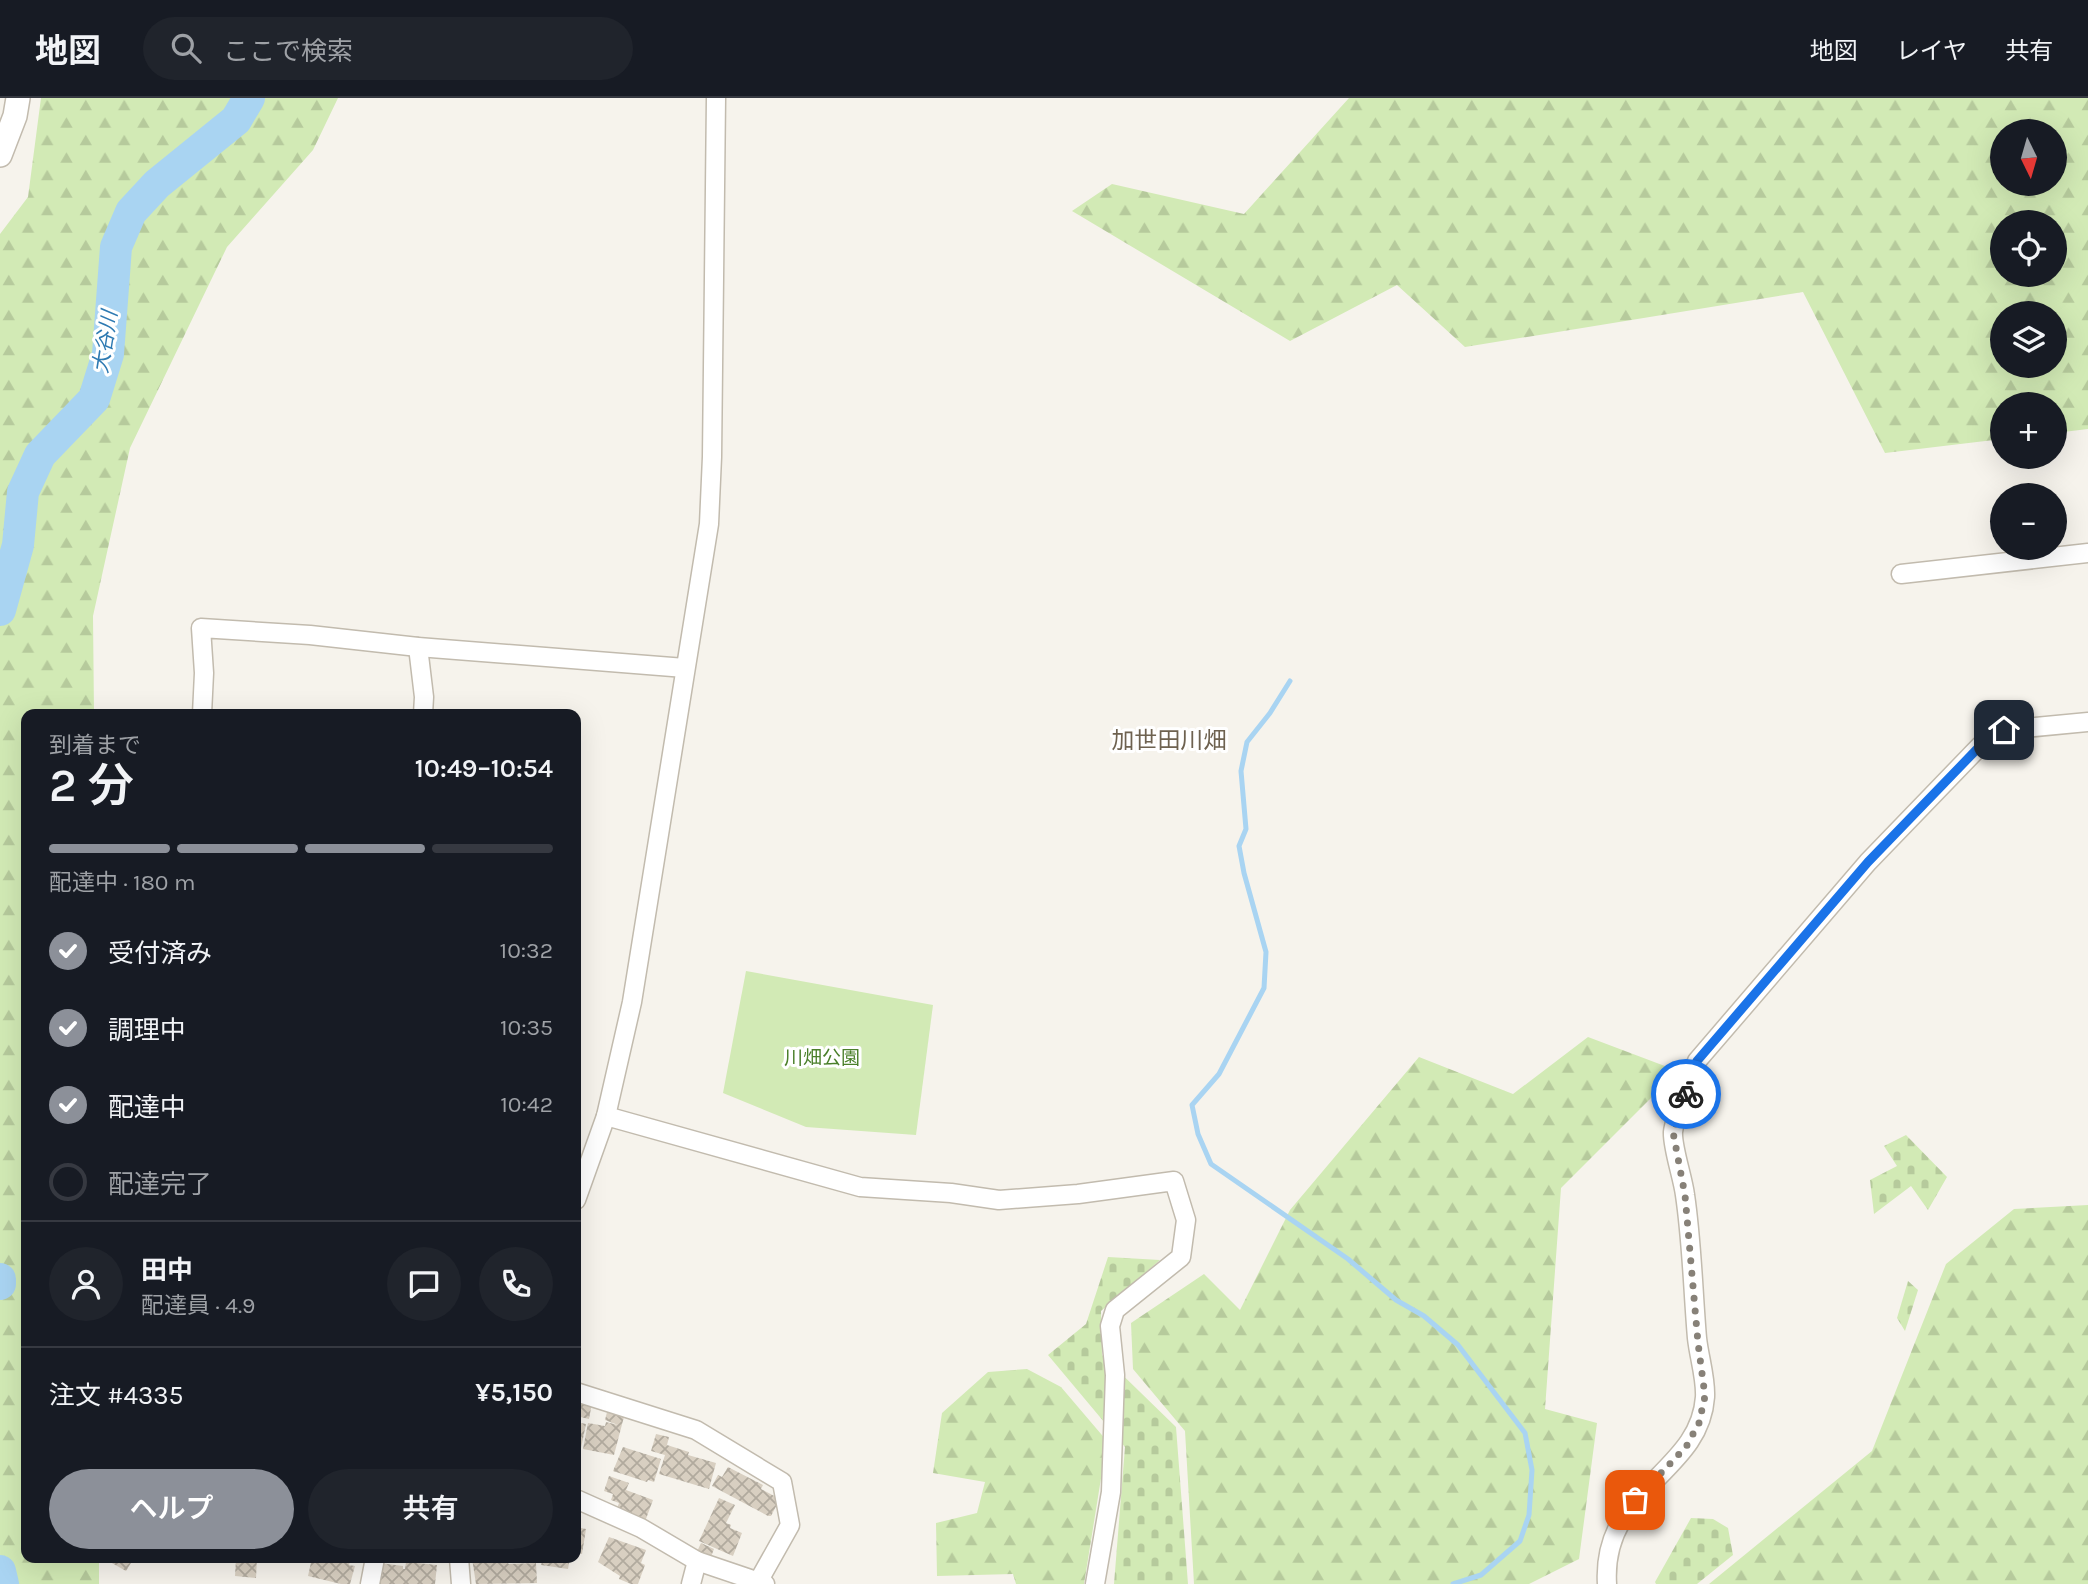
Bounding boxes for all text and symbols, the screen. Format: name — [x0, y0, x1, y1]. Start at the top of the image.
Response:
search box — [143, 17, 633, 80]
icon: search — [167, 29, 205, 67]
text: 地図 — [35, 32, 101, 70]
text: ここで検索 — [223, 36, 353, 67]
text: 地図 — [1810, 37, 1858, 65]
text: レイヤ — [1896, 37, 1967, 65]
text: 共有 — [2005, 37, 2053, 65]
north arrow — [1990, 119, 2067, 196]
map controls — [1990, 119, 2067, 560]
button: locate — [1990, 210, 2067, 287]
button: layers — [1990, 301, 2067, 378]
water label: 大谷川 — [88, 307, 122, 375]
button: + — [1990, 392, 2067, 469]
button: − — [1990, 483, 2067, 560]
pin — [1974, 700, 2034, 760]
icon: home — [1985, 711, 2023, 749]
district label: 加世田川畑 — [1112, 727, 1227, 754]
text: 到着まで — [49, 732, 141, 759]
text: 10:49–10:54 — [415, 753, 553, 784]
text: 2 分 — [49, 759, 134, 813]
text: 配達中 · 180 m — [49, 869, 195, 896]
icon: check — [49, 932, 87, 970]
text: 10:32 — [500, 937, 553, 964]
text: 受付済み — [108, 938, 212, 969]
icon: check — [49, 1009, 87, 1047]
text: 10:35 — [500, 1014, 553, 1041]
text: 調理中 — [108, 1015, 186, 1046]
park label: 川畑公園 — [784, 1047, 860, 1069]
courier — [1651, 1059, 1721, 1129]
icon: bike — [1667, 1075, 1705, 1113]
icon: check — [49, 1086, 87, 1124]
text: 10:42 — [500, 1091, 553, 1118]
text: 配達中 — [108, 1092, 186, 1123]
text: 配達完了 — [108, 1169, 212, 1200]
button: person — [49, 1247, 123, 1321]
button: chat — [387, 1247, 461, 1321]
button: phone — [479, 1247, 553, 1321]
text: 田中 — [141, 1255, 193, 1286]
text: 配達員 · 4.9 — [141, 1292, 255, 1319]
text: ¥5,150 — [475, 1377, 553, 1408]
text: 注文 #4335 — [49, 1380, 183, 1411]
button: ヘルプ — [49, 1469, 294, 1549]
button: 共有 — [308, 1469, 553, 1549]
pin — [1605, 1470, 1665, 1530]
icon: bag — [1616, 1481, 1654, 1519]

